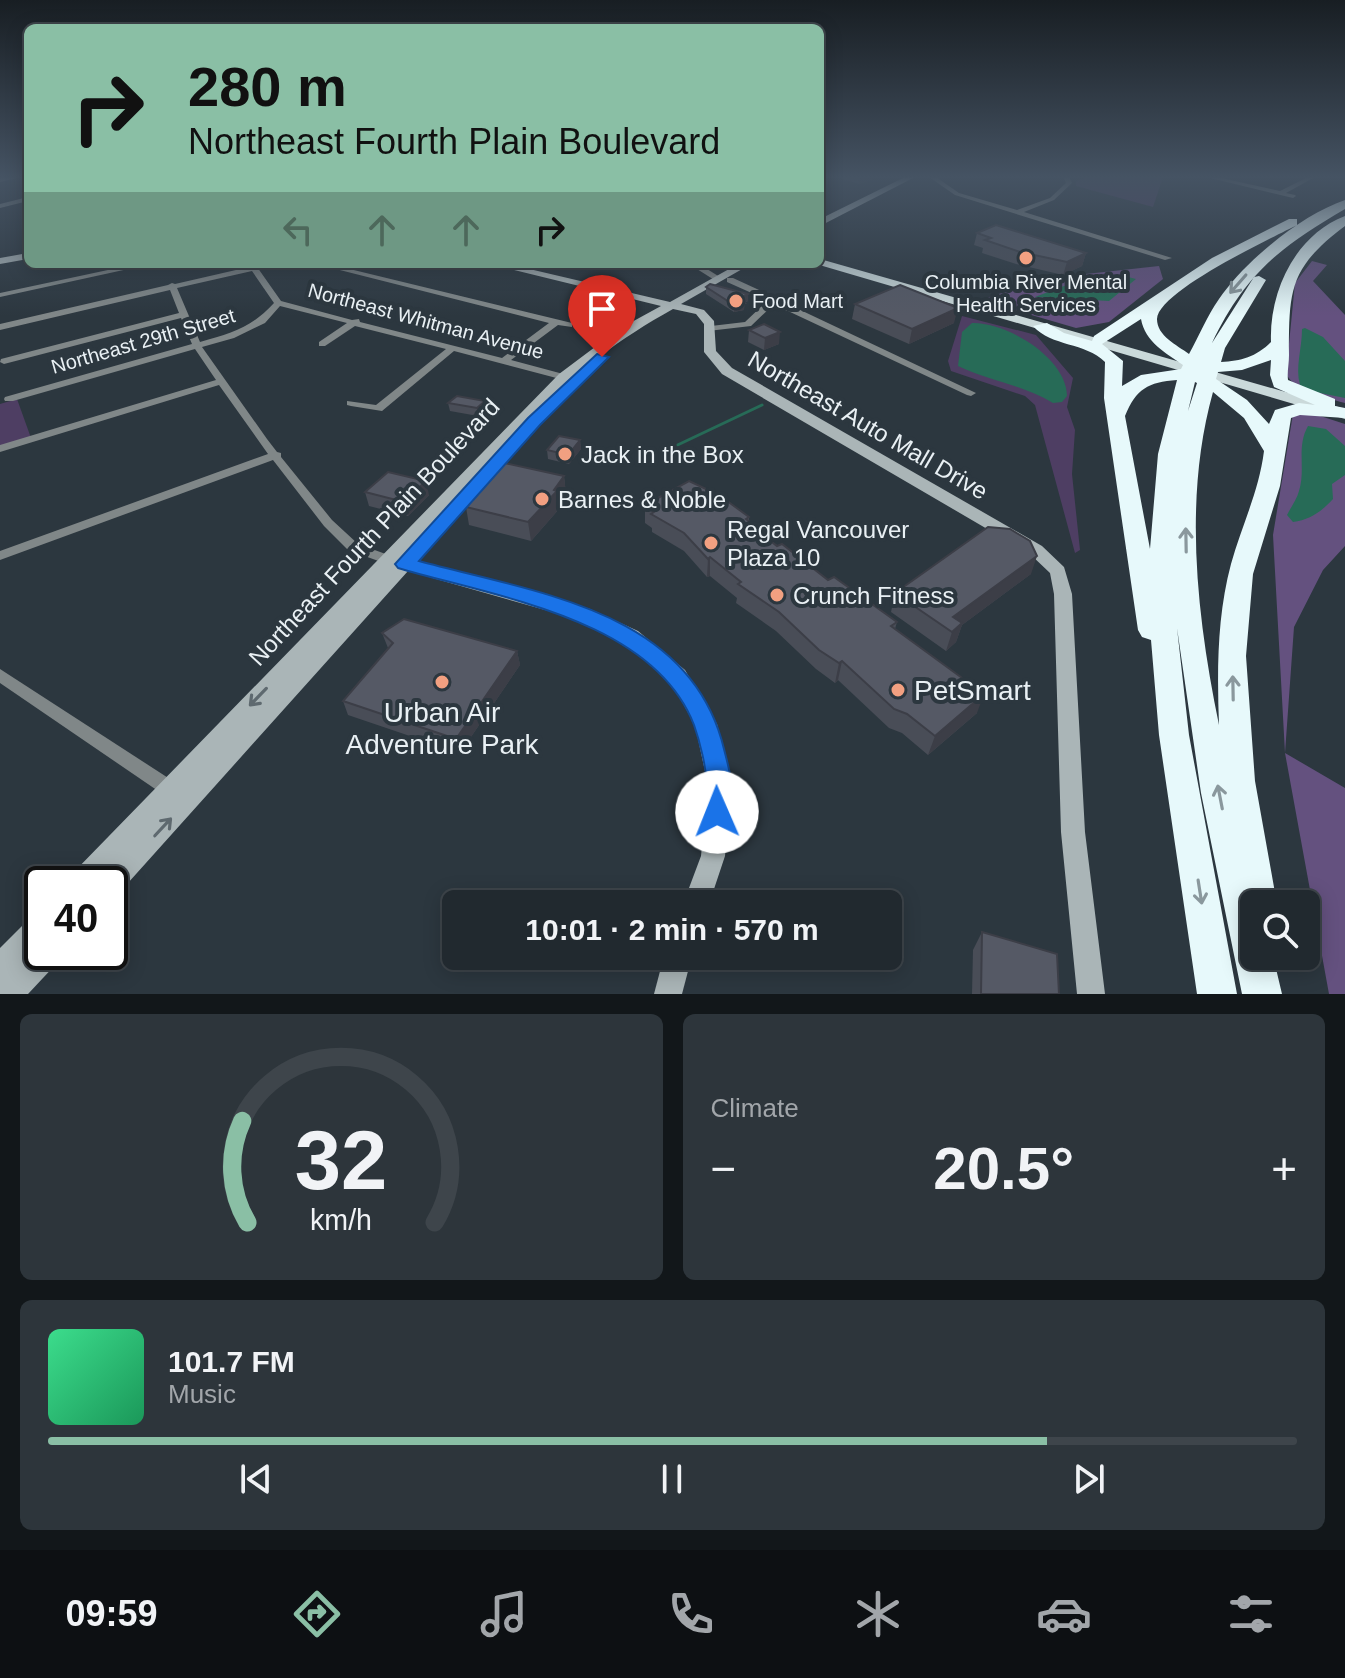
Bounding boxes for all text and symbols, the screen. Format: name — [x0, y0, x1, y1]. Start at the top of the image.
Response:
text: 280 m — [188, 55, 347, 118]
icon: right — [56, 56, 160, 160]
text: Northeast Fourth Plain Boulevard — [188, 121, 720, 162]
icon: left — [276, 208, 320, 252]
icon: ahead — [360, 208, 404, 252]
icon: ahead — [444, 208, 488, 252]
icon: right — [528, 208, 572, 252]
marker: Columbia River Mental Health Services — [1017, 249, 1035, 267]
place label: Columbia River Mental Health Services — [925, 271, 1127, 316]
one-way arrow — [1230, 273, 1248, 293]
pin — [568, 275, 636, 357]
street label: Northeast Whitman Avenue — [306, 279, 546, 363]
icon: arrive — [580, 287, 624, 331]
place label: Food Mart — [752, 290, 844, 312]
marker: Food Mart — [727, 292, 745, 310]
street label: Northeast 29th Street — [49, 304, 238, 378]
street label: Northeast Auto Mall Drive — [743, 345, 993, 505]
street label: Northeast Fourth Plain Boulevard — [243, 393, 505, 671]
place label: Jack in the Box — [581, 441, 744, 468]
marker: Jack in the Box — [556, 445, 574, 463]
place label: Barnes & Noble — [558, 486, 726, 513]
marker: Barnes & Noble — [533, 490, 551, 508]
place label: Regal Vancouver Plaza 10 — [727, 516, 909, 571]
one-way arrow — [1178, 527, 1193, 554]
marker: Regal Vancouver Plaza 10 — [702, 534, 720, 552]
place label: Crunch Fitness — [793, 582, 954, 609]
marker: Crunch Fitness — [768, 586, 786, 604]
marker: Urban Air Adventure Park — [433, 673, 451, 691]
place label: PetSmart — [914, 675, 1031, 706]
one-way arrow — [1226, 675, 1241, 702]
marker: PetSmart — [889, 681, 907, 699]
one-way arrow — [249, 687, 268, 707]
place label: Urban Air Adventure Park — [346, 697, 539, 760]
position arrow — [675, 770, 759, 854]
one-way arrow — [1211, 785, 1226, 810]
one-way arrow — [153, 817, 172, 837]
speed limit sign: 40 — [24, 866, 128, 970]
one-way arrow — [1194, 879, 1209, 904]
map controls — [1240, 890, 1320, 970]
button: search — [1240, 890, 1320, 970]
text: 10:01 · 2 min · 570 m — [525, 913, 819, 946]
text: Climate — [711, 1093, 799, 1123]
text: 32 — [295, 1114, 388, 1207]
text: 20.5° — [933, 1135, 1074, 1202]
text: − — [711, 1144, 736, 1193]
text: + — [1271, 1144, 1297, 1193]
text: km/h — [310, 1204, 372, 1236]
text: 101.7 FM — [168, 1345, 295, 1378]
text: Music — [168, 1379, 236, 1409]
icon: previous — [234, 1457, 278, 1501]
icon: pause — [650, 1457, 694, 1501]
icon: next — [1067, 1457, 1111, 1501]
icon: directions — [289, 1586, 345, 1642]
icon: music — [476, 1586, 532, 1642]
icon: phone — [663, 1586, 719, 1642]
icon: climate — [850, 1586, 906, 1642]
icon: car — [1036, 1586, 1092, 1642]
icon: filters — [1223, 1586, 1279, 1642]
text: 09:59 — [65, 1593, 158, 1634]

